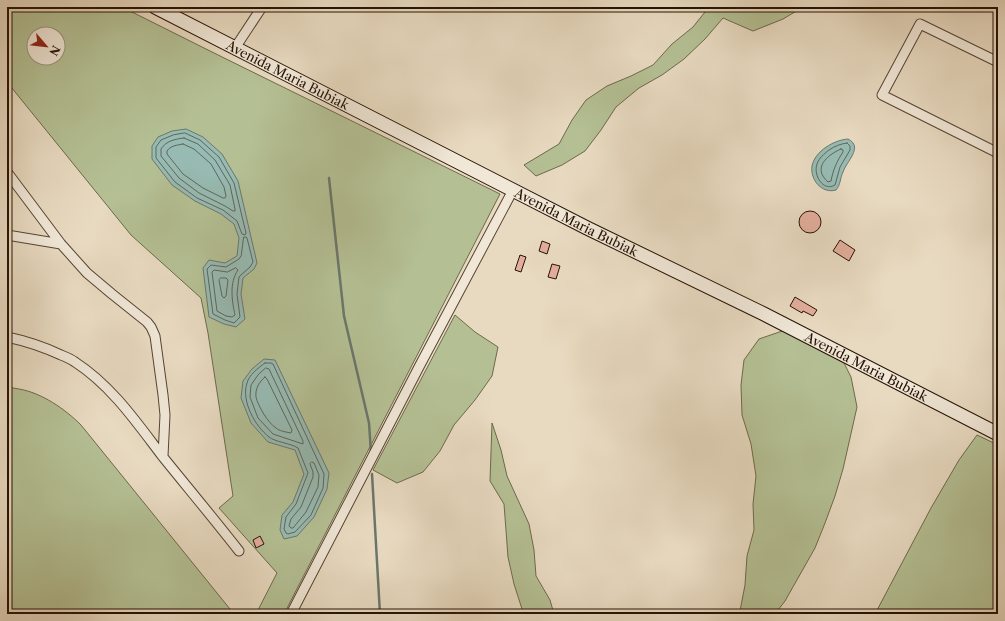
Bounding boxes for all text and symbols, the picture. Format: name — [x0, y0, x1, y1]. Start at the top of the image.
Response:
north arrow — [26, 26, 66, 66]
street label: Avenida Maria Bubiak — [223, 36, 352, 113]
text: N — [46, 43, 63, 59]
street label: Avenida Maria Bubiak — [511, 184, 641, 260]
street label: Avenida Maria Bubiak — [801, 328, 931, 405]

